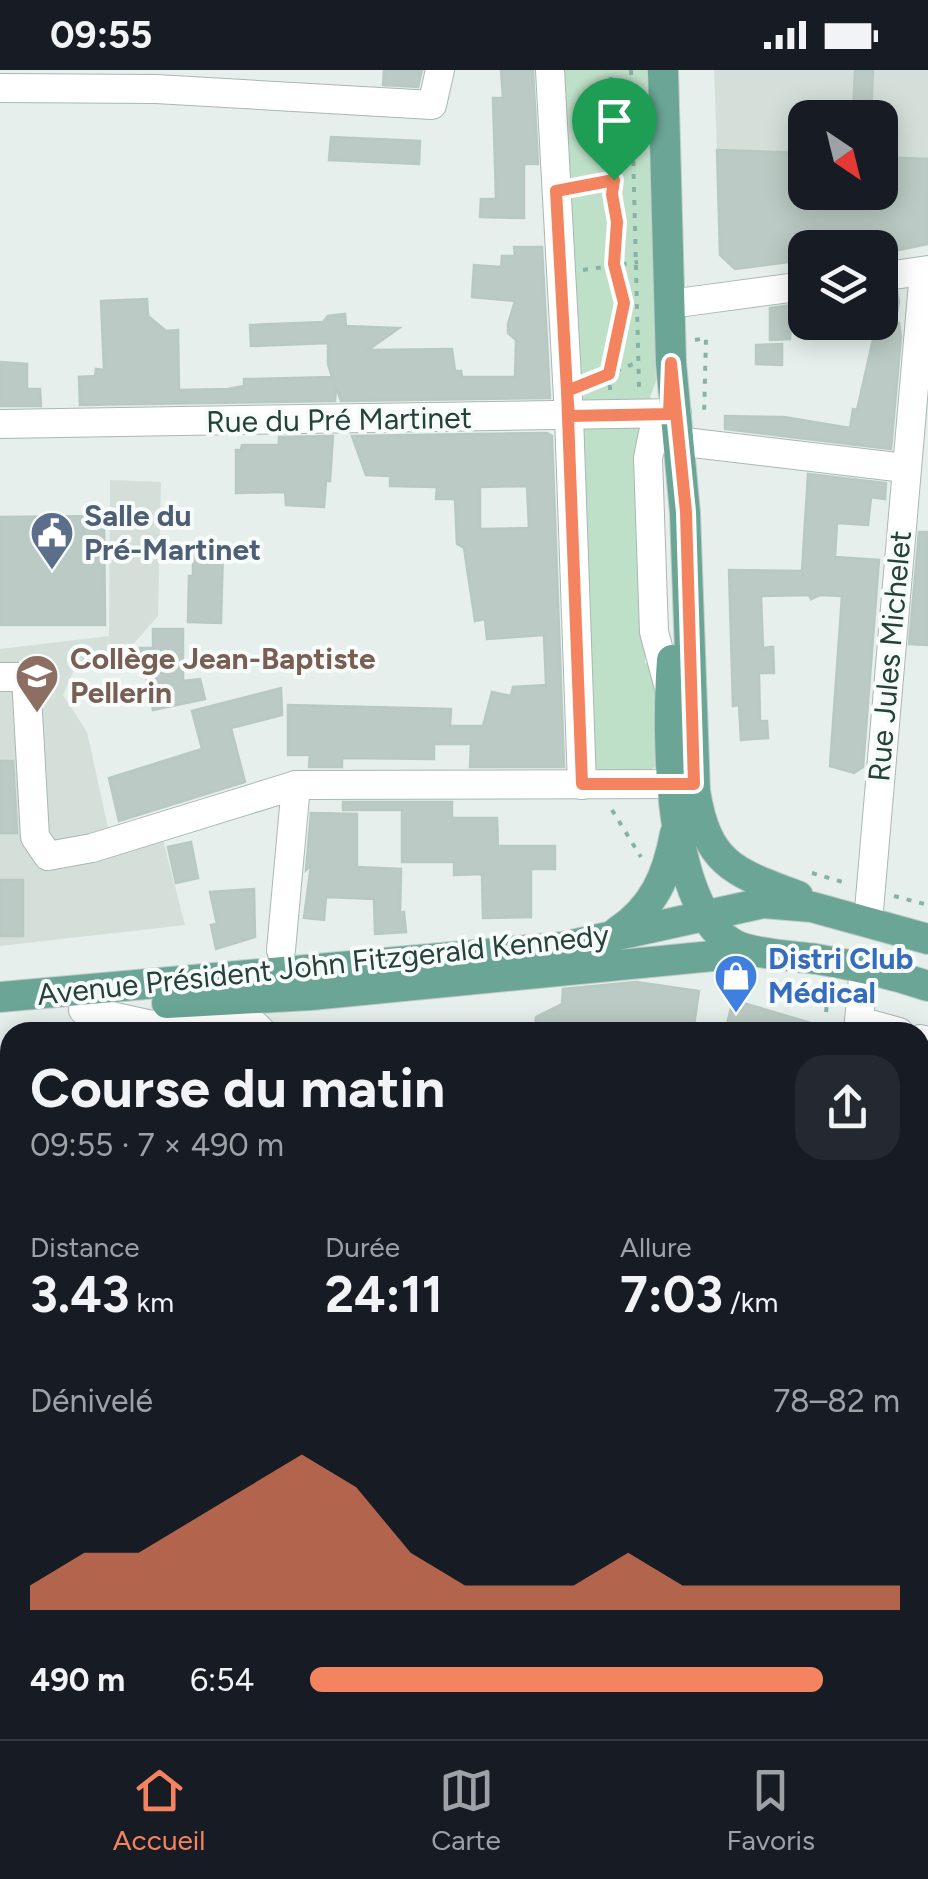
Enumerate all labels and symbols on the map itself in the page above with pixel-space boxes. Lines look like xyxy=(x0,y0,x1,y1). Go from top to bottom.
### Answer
pin xyxy=(572,78,657,181)
north arrow xyxy=(788,100,898,210)
street label: Rue du Pré Martinet xyxy=(206,399,472,440)
place label: Salle du Pré-Martinet xyxy=(84,497,261,568)
public building icon: Salle du Pré-Martinet xyxy=(29,510,75,571)
street label: Rue Jules Michelet xyxy=(860,529,919,783)
place label: Collège Jean-Baptiste Pellerin xyxy=(70,640,376,711)
school or university icon: Collège Jean-Baptiste Pellerin xyxy=(14,653,60,714)
street label: Avenue Président John Fitzgerald Kennedy xyxy=(35,916,611,1013)
place label: Distri Club Médical xyxy=(768,940,913,1011)
shop icon: Distri Club Médical xyxy=(713,953,759,1014)

